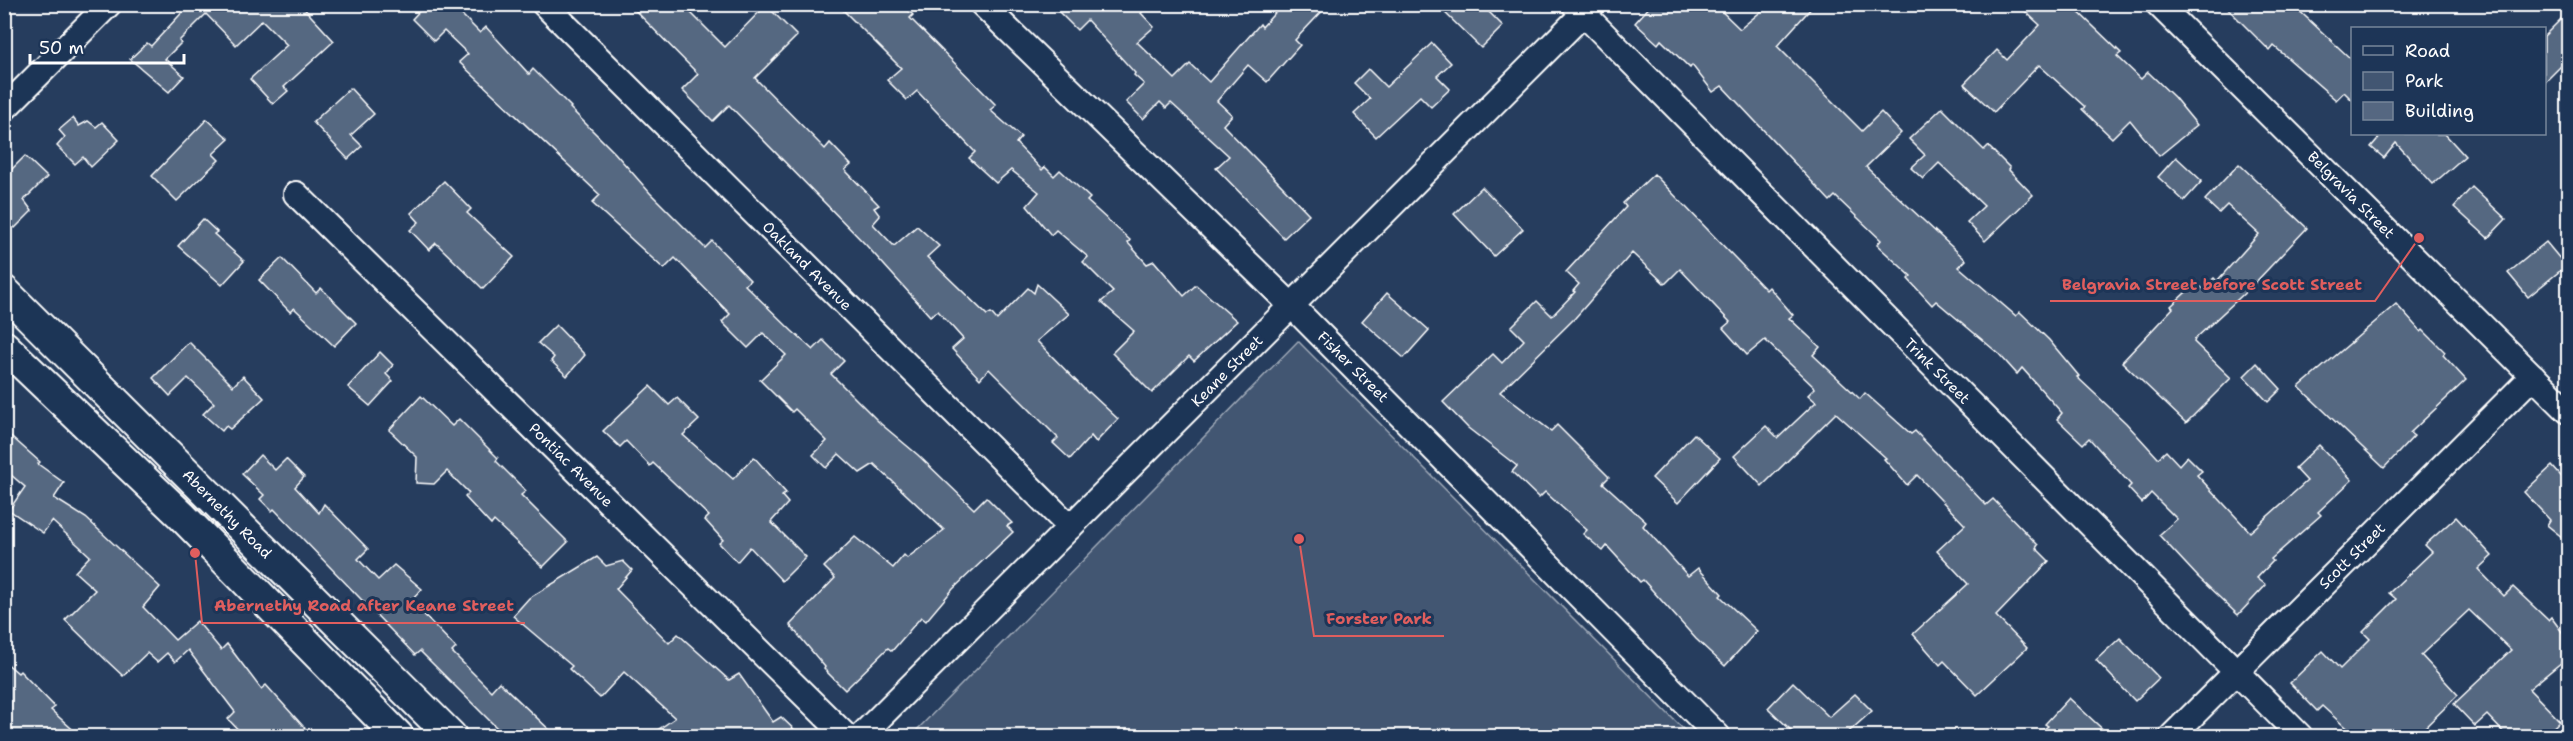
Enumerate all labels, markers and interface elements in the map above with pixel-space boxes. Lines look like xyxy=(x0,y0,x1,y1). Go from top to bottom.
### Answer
scale bar xyxy=(30,27,184,65)
legend xyxy=(2351,27,2546,135)
text: 50 m xyxy=(39,36,84,60)
text: Road xyxy=(2405,39,2450,63)
text: Park xyxy=(2405,69,2444,93)
text: Building xyxy=(2405,99,2474,123)
street label: Belgravia Street xyxy=(2303,147,2399,243)
street label: Oakland Avenue xyxy=(758,217,856,315)
callout: Belgravia Street before Scott Street xyxy=(2050,267,2375,301)
text: Belgravia Street before Scott Street xyxy=(2062,274,2362,295)
street label: Fisher Street xyxy=(1313,327,1393,407)
street label: Keane Street xyxy=(1187,331,1267,411)
street label: Trink Street xyxy=(1900,334,1974,408)
street label: Pontiac Avenue xyxy=(525,419,617,511)
street label: Abernethy Road xyxy=(178,465,276,563)
street label: Scott Street xyxy=(2314,518,2390,594)
callout: Abernethy Road after Keane Street xyxy=(202,589,525,623)
text: Abernethy Road after Keane Street xyxy=(214,595,514,616)
callout: Forster Park xyxy=(1314,602,1444,636)
text: Forster Park xyxy=(1326,608,1432,629)

